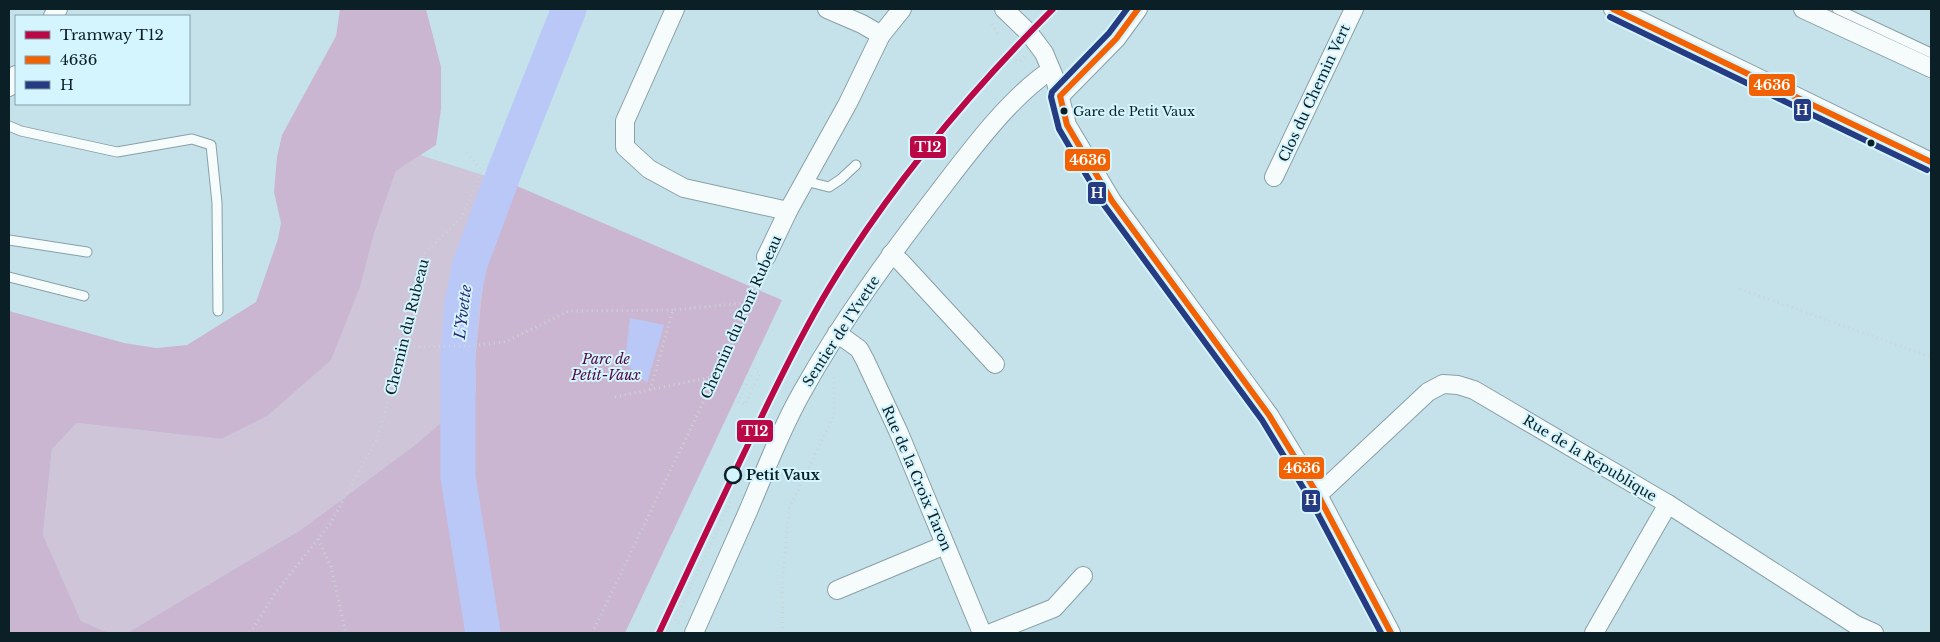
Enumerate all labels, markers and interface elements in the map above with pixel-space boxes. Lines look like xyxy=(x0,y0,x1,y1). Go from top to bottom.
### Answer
legend xyxy=(15,15,190,105)
street label: Clos du Chemin Vert xyxy=(1274,21,1354,165)
text: Tramway T12 xyxy=(60,25,164,44)
text: 4636 xyxy=(60,50,97,69)
line badge: 4636 xyxy=(1748,73,1796,97)
text: H xyxy=(60,75,74,94)
text: 4636 xyxy=(1753,76,1791,94)
line badge: H xyxy=(1793,98,1812,122)
text: H xyxy=(1795,101,1809,119)
place label: Gare de Petit Vaux xyxy=(1073,103,1195,120)
marker: Gare de Petit Vaux xyxy=(1059,106,1069,116)
line badge: T12 xyxy=(909,135,947,159)
text: T12 xyxy=(915,138,941,156)
unlabelled marker xyxy=(1866,138,1876,148)
line badge: 4636 xyxy=(1064,148,1111,172)
text: 4636 xyxy=(1069,151,1107,169)
line badge: H xyxy=(1087,181,1107,205)
text: H xyxy=(1090,184,1104,202)
street label: Chemin du Pont Rubeau xyxy=(697,232,786,402)
street label: Chemin du Rubeau xyxy=(381,256,433,397)
street label: Sentier de l'Yvette xyxy=(798,272,884,390)
water label: L'Yvette xyxy=(450,284,475,341)
park label: Parc de Petit-Vaux xyxy=(570,350,641,384)
street label: Rue de la Croix Taron xyxy=(878,402,956,554)
street label: Rue de la République xyxy=(1520,411,1660,505)
line badge: T12 xyxy=(736,419,774,443)
text: T12 xyxy=(742,422,768,440)
line badge: 4636 xyxy=(1278,456,1325,480)
text: 4636 xyxy=(1283,459,1321,477)
marker: Petit Vaux xyxy=(724,466,742,484)
place label: Petit Vaux xyxy=(746,466,821,484)
line badge: H xyxy=(1301,489,1321,513)
text: H xyxy=(1304,491,1318,509)

